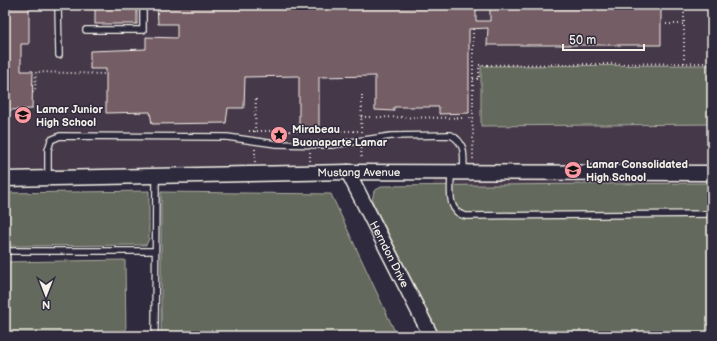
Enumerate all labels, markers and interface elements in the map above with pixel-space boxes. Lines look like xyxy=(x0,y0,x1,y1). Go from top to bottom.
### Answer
scale bar xyxy=(563,26,644,52)
text: 50 m xyxy=(569,33,596,48)
place label: Lamar Junior High School xyxy=(36,103,103,129)
school or university icon: Lamar Junior High School xyxy=(13,105,33,125)
place label: Mirabeau Buonaparte Lamar xyxy=(292,123,388,149)
place icon: Mirabeau Buonaparte Lamar xyxy=(269,125,289,145)
place label: Lamar Consolidated High School xyxy=(586,158,688,184)
school or university icon: Lamar Consolidated High School xyxy=(563,160,583,180)
street label: Mustang Avenue xyxy=(317,166,401,180)
street label: Herndon Drive xyxy=(367,219,411,290)
north arrow xyxy=(26,275,66,315)
text: N xyxy=(42,298,50,311)

